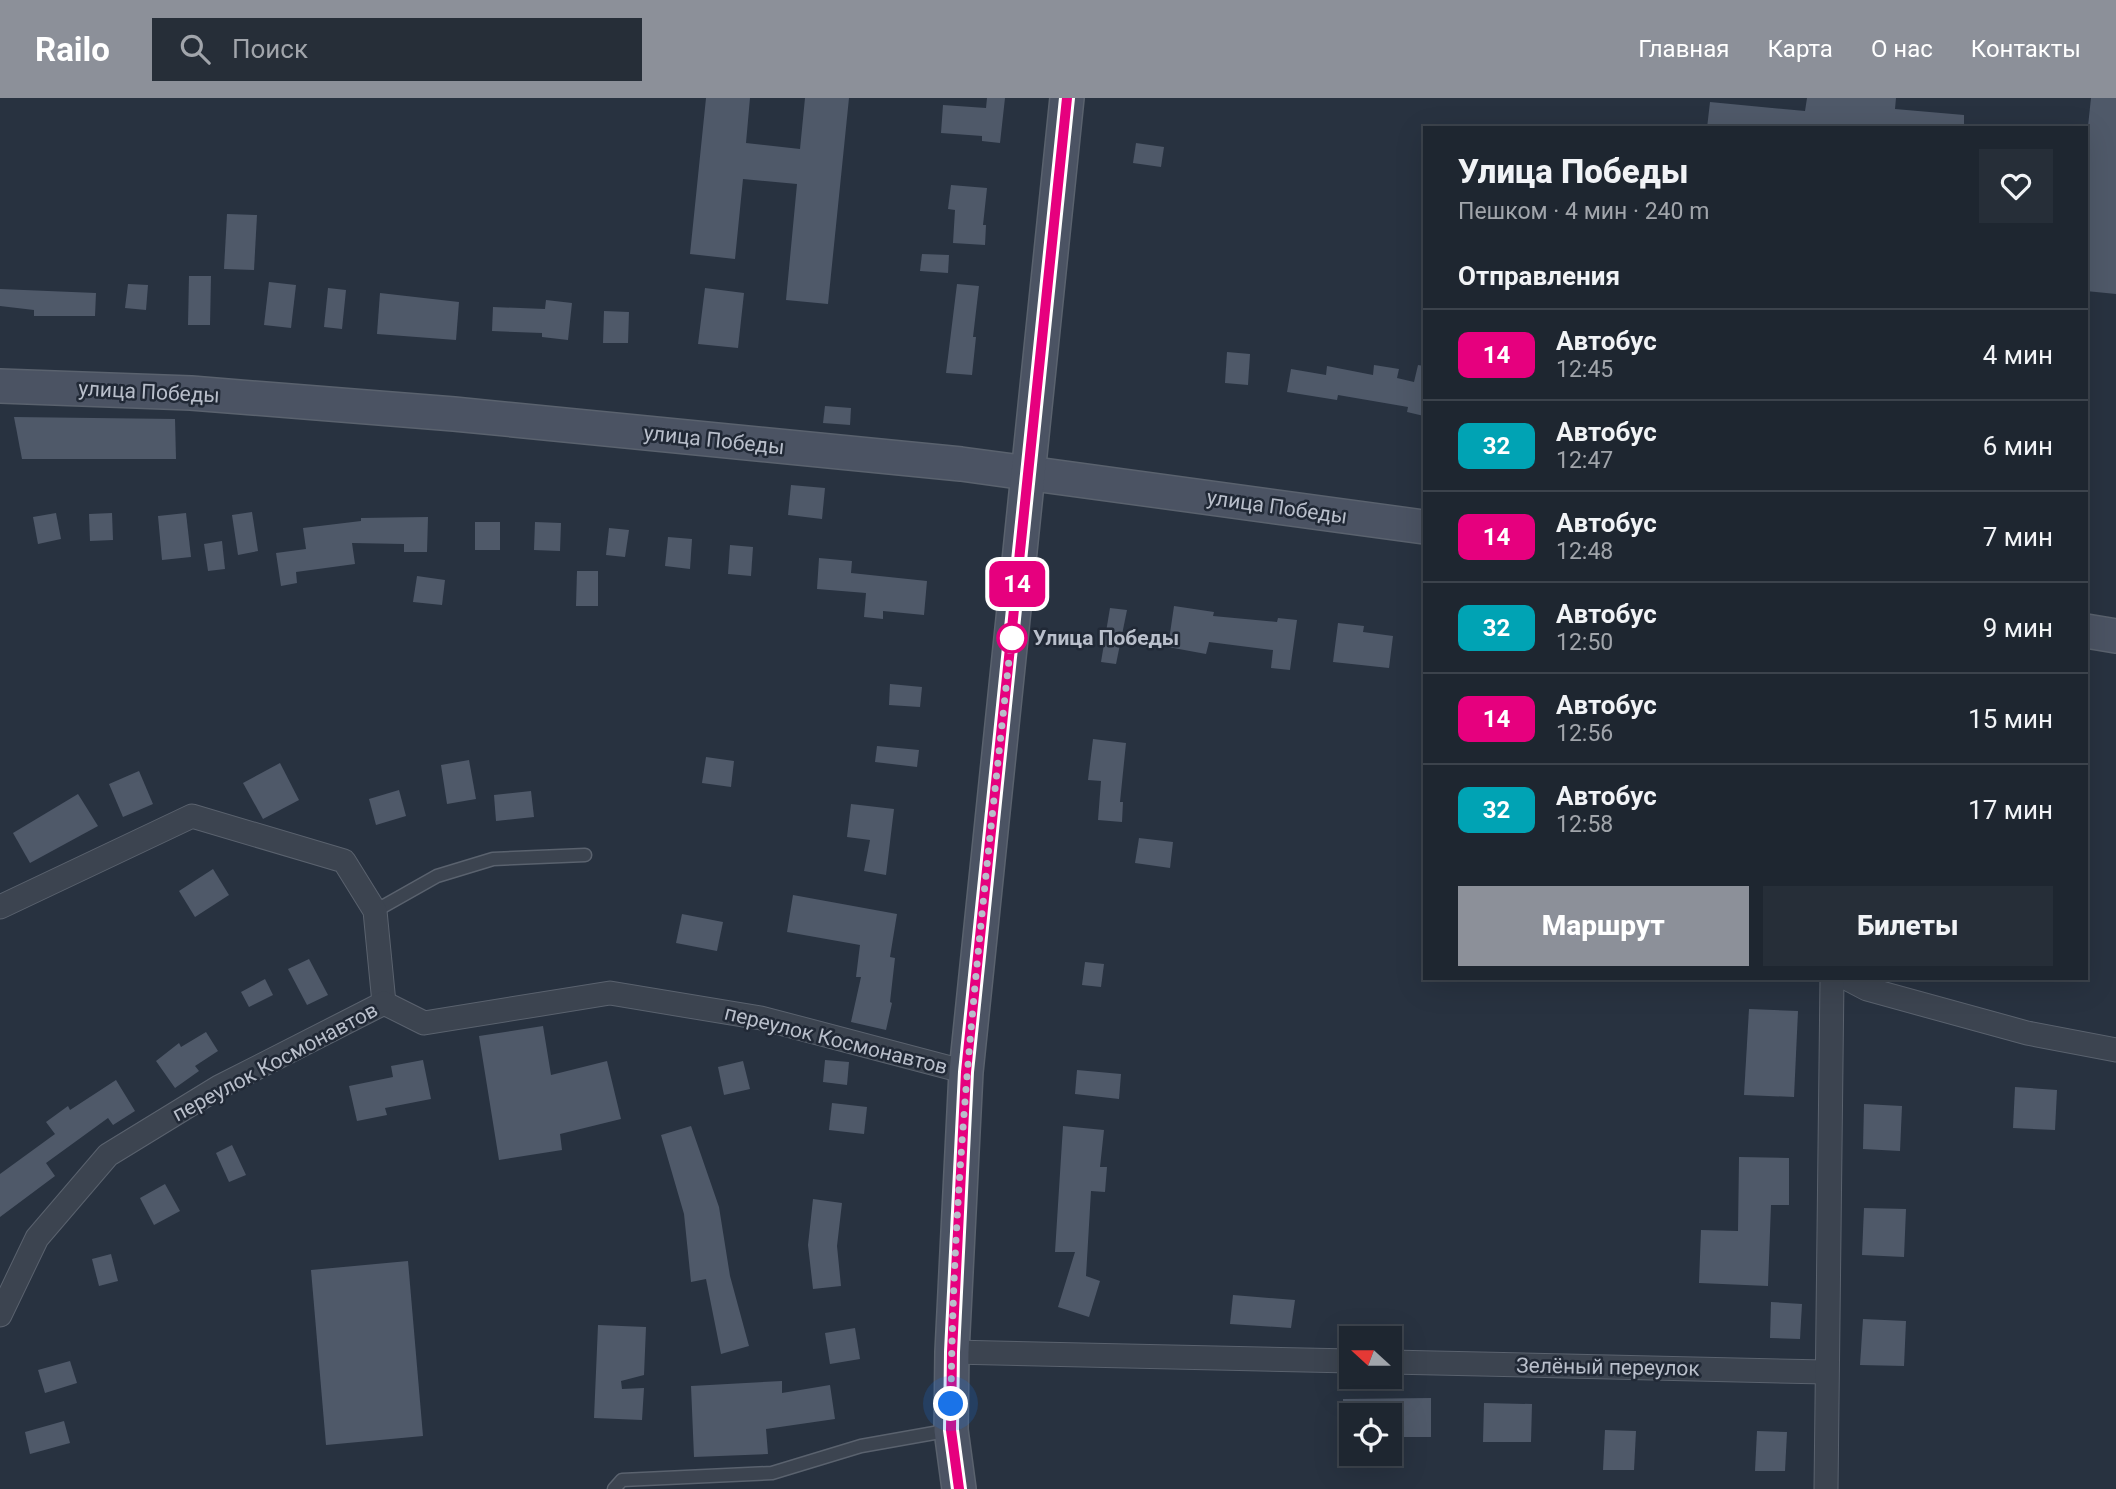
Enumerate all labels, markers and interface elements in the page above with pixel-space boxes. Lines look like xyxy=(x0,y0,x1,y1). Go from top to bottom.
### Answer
search box xyxy=(152,18,642,81)
text: Railo xyxy=(35,30,110,69)
icon: search xyxy=(176,30,214,68)
text: Поиск xyxy=(232,34,308,64)
text: Главная xyxy=(1638,35,1729,63)
text: Карта xyxy=(1767,35,1833,63)
text: О нас xyxy=(1871,35,1933,63)
text: Контакты xyxy=(1971,35,2081,63)
button: heart xyxy=(1979,149,2053,223)
text: Улица Победы xyxy=(1458,152,1688,191)
text: Пешком · 4 мин · 240 m xyxy=(1458,198,1709,225)
text: Отправления xyxy=(1458,261,1620,291)
text: Автобус xyxy=(1556,326,1657,356)
text: 4 мин xyxy=(1983,340,2053,370)
text: 14 xyxy=(1483,341,1510,369)
text: 12:45 xyxy=(1556,356,1613,383)
street label: улица Победы xyxy=(78,376,220,408)
text: Автобус xyxy=(1556,417,1657,447)
street label: улица Победы xyxy=(642,421,786,459)
text: 6 мин xyxy=(1983,431,2053,461)
text: 32 xyxy=(1483,432,1510,460)
text: 12:47 xyxy=(1556,447,1613,474)
street label: улица Победы xyxy=(1205,485,1349,529)
text: Автобус xyxy=(1556,508,1657,538)
text: 7 мин xyxy=(1983,522,2053,552)
text: 14 xyxy=(1483,523,1510,551)
text: 12:48 xyxy=(1556,538,1613,565)
line badge: 14 xyxy=(986,561,1048,607)
text: 14 xyxy=(1003,570,1031,598)
text: Автобус xyxy=(1556,599,1657,629)
text: 9 мин xyxy=(1983,613,2053,643)
text: 32 xyxy=(1483,614,1510,642)
marker: Улица Победы xyxy=(997,623,1027,653)
place label: Улица Победы xyxy=(1033,626,1179,650)
text: 12:50 xyxy=(1556,629,1613,656)
text: Автобус xyxy=(1556,690,1657,720)
text: 15 мин xyxy=(1968,704,2053,734)
text: 14 xyxy=(1483,705,1510,733)
text: 12:56 xyxy=(1556,720,1613,747)
text: Автобус xyxy=(1556,781,1657,811)
text: 17 мин xyxy=(1968,795,2053,825)
text: 32 xyxy=(1483,796,1510,824)
text: 12:58 xyxy=(1556,811,1613,838)
button: Маршрут xyxy=(1458,886,1749,966)
button: Билеты xyxy=(1763,886,2053,966)
street label: переулок Космонавтов xyxy=(168,998,382,1126)
street label: переулок Космонавтов xyxy=(722,1001,950,1079)
north arrow xyxy=(1339,1326,1402,1390)
map controls xyxy=(1339,1326,1402,1466)
street label: Зелёный переулок xyxy=(1516,1353,1701,1381)
your location xyxy=(933,1386,968,1421)
button: locate xyxy=(1339,1403,1402,1466)

